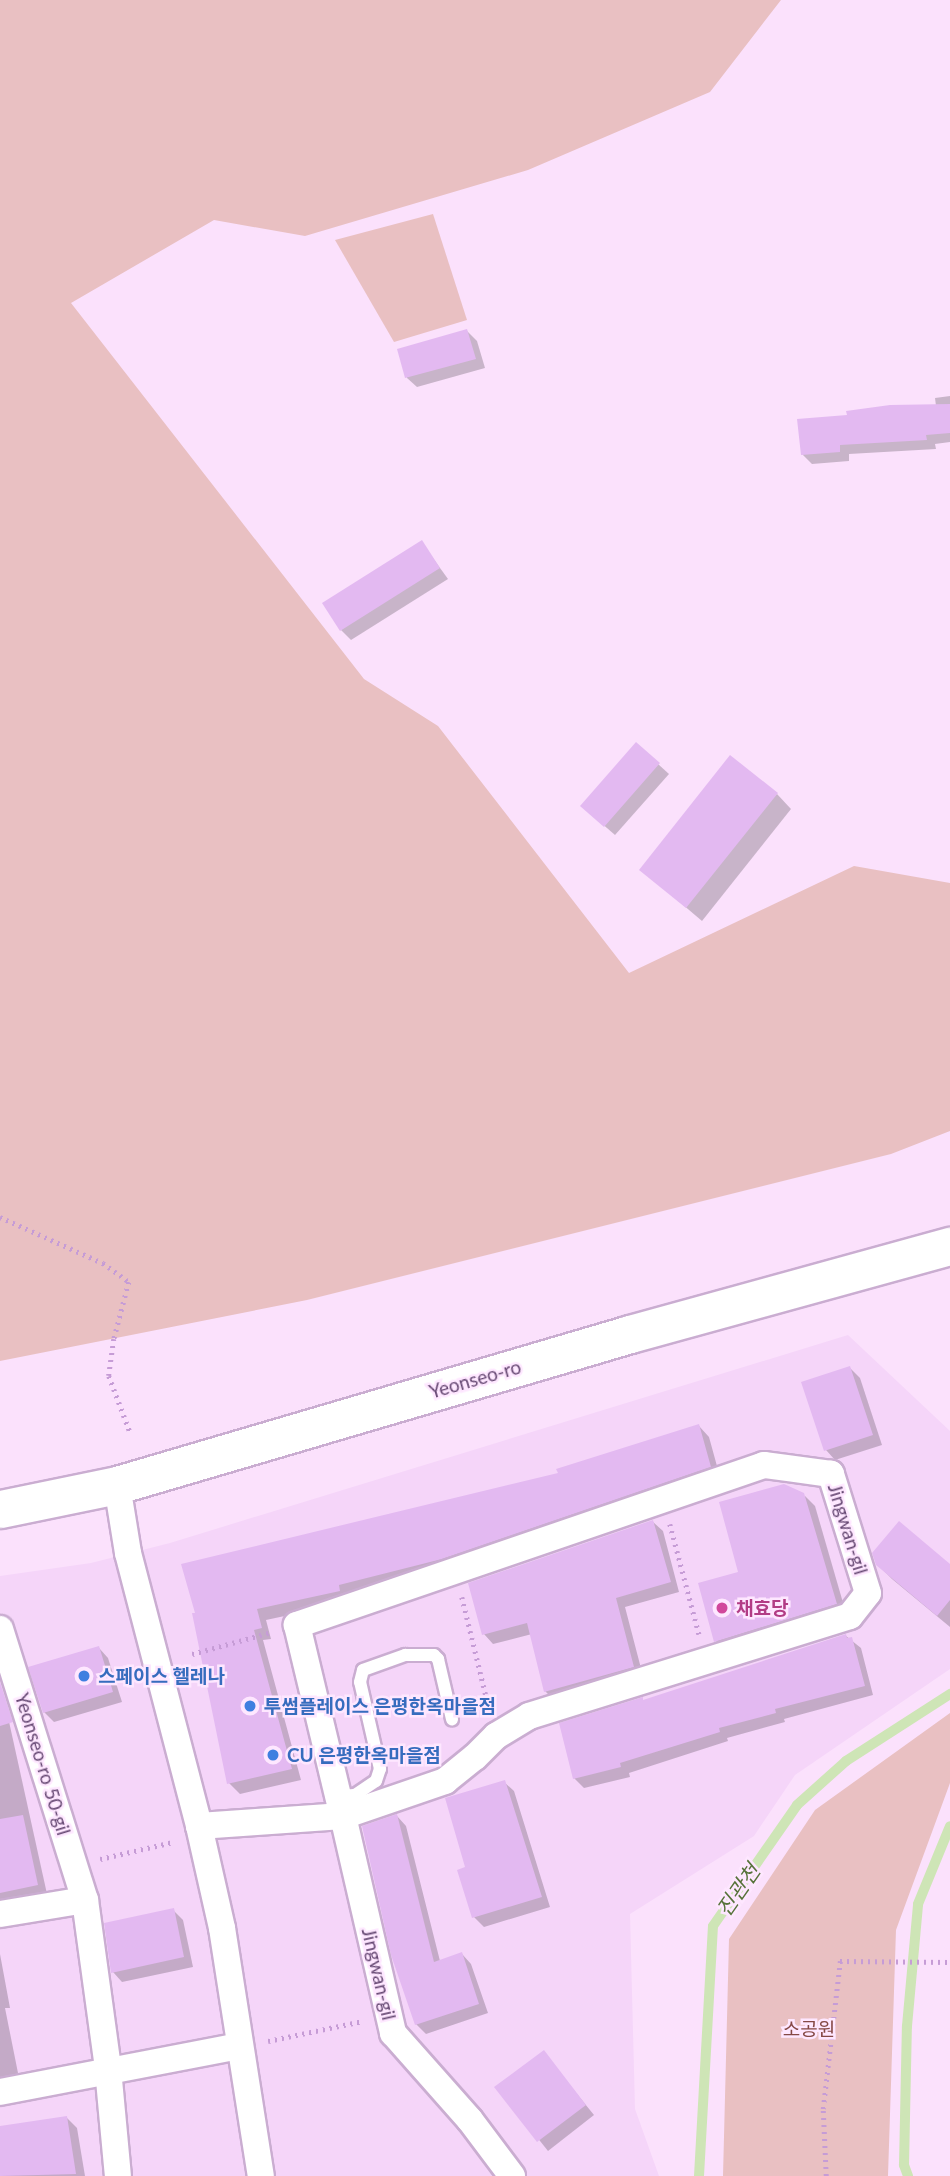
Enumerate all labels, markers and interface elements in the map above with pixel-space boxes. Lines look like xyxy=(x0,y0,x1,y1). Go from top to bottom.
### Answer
street label: Yeonseo-ro xyxy=(426,1355,524,1403)
street label: Jingwan-gil xyxy=(823,1481,873,1577)
place label: 채효당 xyxy=(736,1597,788,1619)
marker: 채효당 xyxy=(714,1600,730,1616)
place label: 스페이스 헬레나 xyxy=(98,1665,225,1687)
marker: 스페이스 헬레나 xyxy=(76,1668,92,1684)
street label: Yeonseo-ro 50-gil xyxy=(11,1690,75,1838)
place label: 투썸플레이스 은평한옥마을점 xyxy=(264,1695,496,1717)
marker: 투썸플레이스 은평한옥마을점 xyxy=(242,1698,258,1714)
place label: CU 은평한옥마을점 xyxy=(287,1744,441,1766)
marker: CU 은평한옥마을점 xyxy=(265,1747,281,1763)
water label: 진관천 xyxy=(711,1859,765,1921)
street label: Jingwan-gil xyxy=(357,1926,401,2022)
park label: 소공원 xyxy=(783,2018,835,2040)

